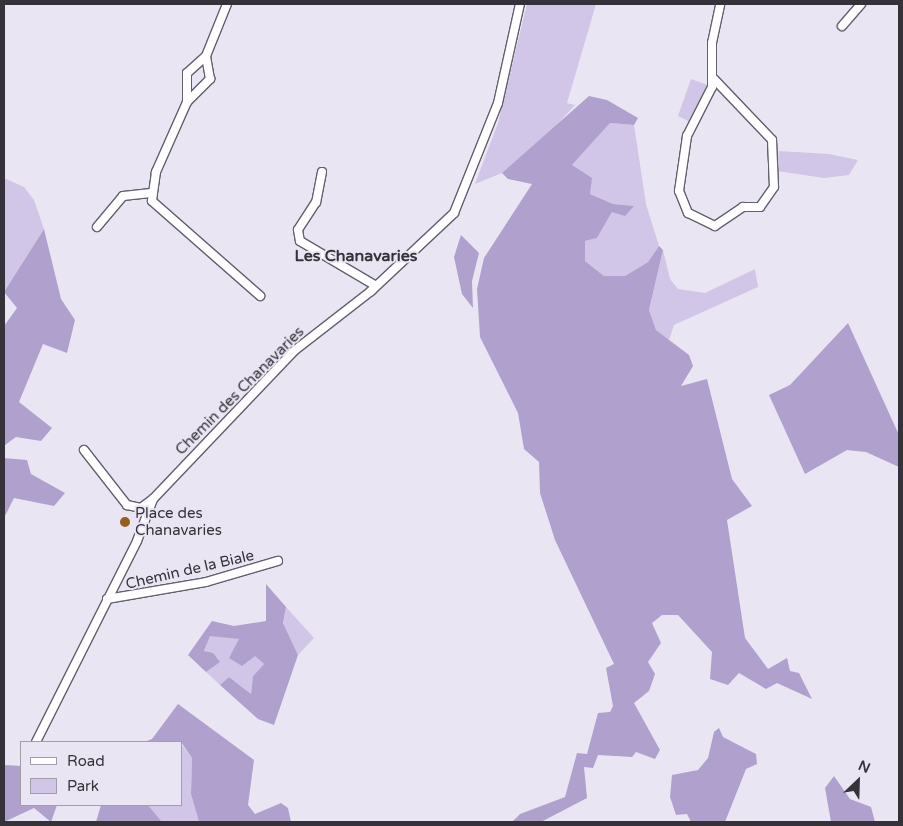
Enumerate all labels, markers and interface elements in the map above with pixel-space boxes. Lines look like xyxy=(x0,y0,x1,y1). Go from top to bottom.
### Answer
district label: Les Chanavaries xyxy=(295,246,417,266)
street label: Chemin des Chanavaries xyxy=(172,323,308,459)
place label: Place des Chanavaries xyxy=(135,504,222,539)
marker: Place des Chanavaries xyxy=(119,516,131,528)
street label: Chemin de la Biale xyxy=(124,546,256,594)
legend xyxy=(20,741,182,806)
text: Road xyxy=(67,752,105,770)
north arrow xyxy=(833,756,883,806)
text: N xyxy=(856,757,873,777)
text: Park xyxy=(67,777,99,795)

